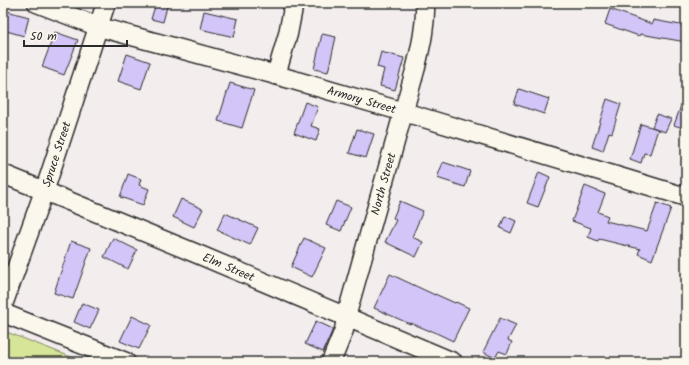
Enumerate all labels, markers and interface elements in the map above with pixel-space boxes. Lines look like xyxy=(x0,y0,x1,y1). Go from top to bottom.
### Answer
scale bar xyxy=(24,22,127,48)
text: 50 m xyxy=(30,27,57,46)
street label: Armory Street xyxy=(325,81,399,119)
street label: Spruce Street xyxy=(37,119,77,190)
street label: North Street xyxy=(366,150,402,217)
street label: Elm Street xyxy=(199,248,258,287)

